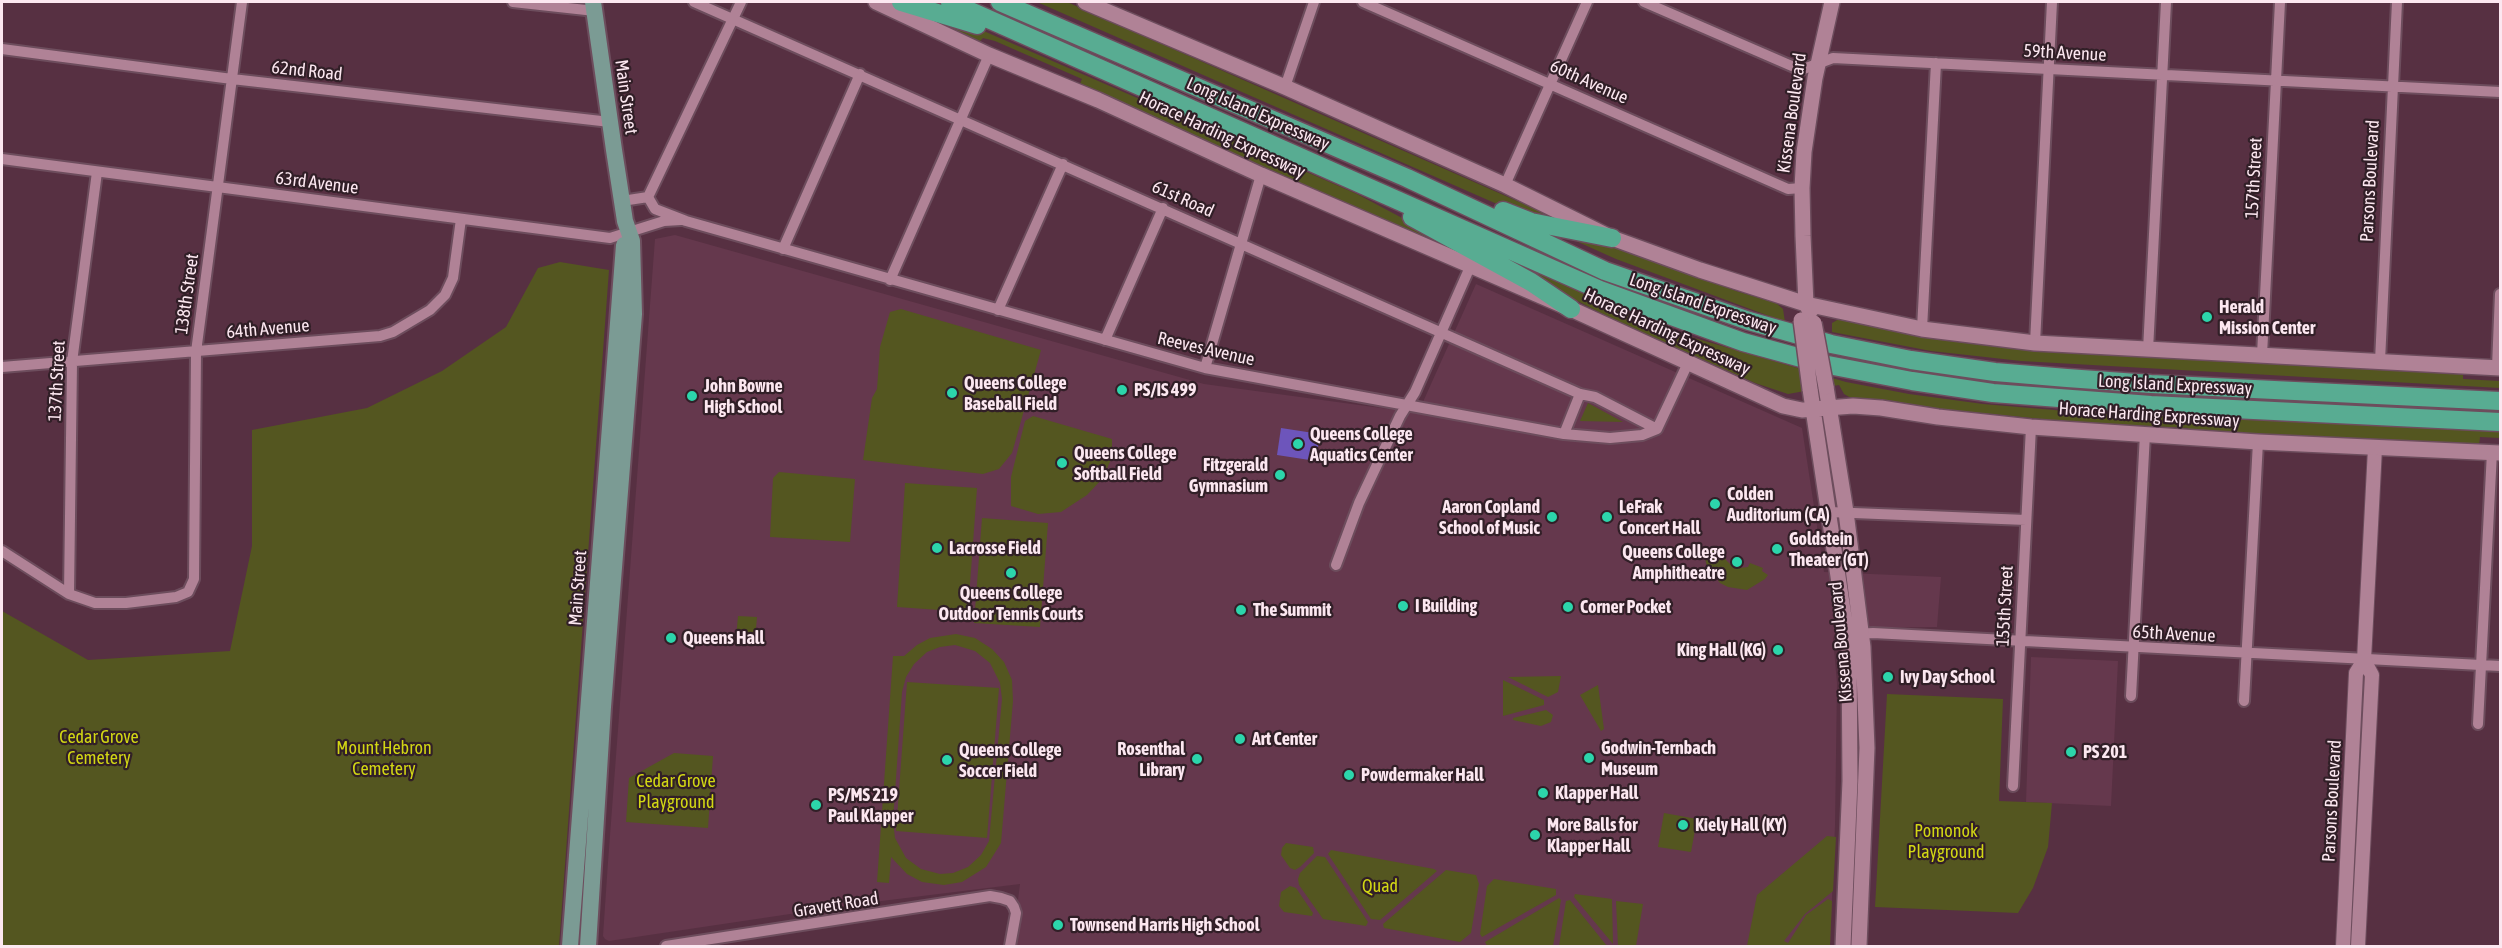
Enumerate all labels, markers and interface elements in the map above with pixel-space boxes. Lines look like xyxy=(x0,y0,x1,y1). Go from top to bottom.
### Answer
street label: 59th Avenue xyxy=(2023,40,2107,66)
street label: Kissena Boulevard xyxy=(1773,52,1811,174)
street label: 60th Avenue xyxy=(1547,55,1631,109)
street label: 62nd Road xyxy=(271,57,343,85)
street label: Main Street xyxy=(610,58,642,136)
street label: Long Island Expressway xyxy=(1183,73,1333,155)
street label: Horace Harding Expressway xyxy=(1135,87,1309,183)
street label: Parsons Boulevard xyxy=(2356,119,2384,243)
street label: 157th Street xyxy=(2241,137,2267,219)
street label: 63rd Avenue xyxy=(274,167,360,199)
street label: 61st Road xyxy=(1149,176,1217,222)
street label: 138th Street xyxy=(171,252,203,336)
street label: Long Island Expressway xyxy=(1627,269,1779,339)
street label: Horace Harding Expressway xyxy=(1580,284,1754,380)
place label: Herald Mission Center xyxy=(2219,296,2315,338)
marker: Herald Mission Center xyxy=(2200,310,2214,324)
street label: 64th Avenue xyxy=(226,315,310,343)
street label: Reeves Avenue xyxy=(1155,327,1257,371)
street label: 137th Street xyxy=(44,340,70,422)
street label: Long Island Expressway xyxy=(2097,370,2253,400)
place label: Queens College Baseball Field xyxy=(964,372,1067,415)
place label: John Bowne High School xyxy=(704,375,783,418)
place label: PS/IS 499 xyxy=(1134,379,1196,401)
marker: PS/IS 499 xyxy=(1115,383,1129,397)
marker: Queens College Baseball Field xyxy=(945,386,959,400)
marker: John Bowne High School xyxy=(685,389,699,403)
street label: Horace Harding Expressway xyxy=(2058,398,2240,432)
place label: Queens College Aquatics Center xyxy=(1310,423,1413,466)
marker: Queens College Aquatics Center xyxy=(1291,437,1305,451)
place label: Queens College Softball Field xyxy=(1074,442,1177,484)
place label: Fitzgerald Gymnasium xyxy=(1189,454,1268,496)
marker: Queens College Softball Field xyxy=(1055,456,1069,470)
marker: Fitzgerald Gymnasium xyxy=(1273,468,1287,482)
place label: Colden Auditorium (CA) xyxy=(1727,483,1830,526)
place label: Aaron Copland School of Music xyxy=(1439,496,1540,538)
place label: LeFrak Concert Hall xyxy=(1619,496,1700,538)
marker: Colden Auditorium (CA) xyxy=(1708,497,1722,511)
marker: Aaron Copland School of Music xyxy=(1545,510,1559,524)
marker: LeFrak Concert Hall xyxy=(1600,510,1614,524)
place label: Goldstein Theater (GT) xyxy=(1789,528,1869,570)
place label: Lacrosse Field xyxy=(949,537,1041,559)
marker: Lacrosse Field xyxy=(930,541,944,555)
place label: Queens College Amphitheatre xyxy=(1622,541,1725,584)
marker: Goldstein Theater (GT) xyxy=(1770,542,1784,556)
street label: Main Street xyxy=(565,550,591,626)
marker: Queens College Amphitheatre xyxy=(1730,555,1744,569)
street label: 155th Street xyxy=(1992,565,2018,647)
marker: Queens College Outdoor Tennis Courts xyxy=(1004,566,1018,580)
street label: Kissena Boulevard xyxy=(1825,581,1857,703)
place label: Queens College Outdoor Tennis Courts xyxy=(939,582,1083,624)
place label: I Building xyxy=(1415,595,1477,617)
place label: Corner Pocket xyxy=(1580,596,1671,618)
place label: The Summit xyxy=(1253,599,1331,621)
marker: I Building xyxy=(1396,599,1410,613)
marker: Corner Pocket xyxy=(1561,600,1575,614)
marker: The Summit xyxy=(1234,603,1248,617)
street label: 65th Avenue xyxy=(2132,621,2216,647)
place label: Queens Hall xyxy=(683,627,764,649)
marker: Queens Hall xyxy=(664,631,678,645)
place label: King Hall (KG) xyxy=(1677,639,1766,661)
marker: King Hall (KG) xyxy=(1771,643,1785,657)
place label: Ivy Day School xyxy=(1900,666,1995,688)
marker: Ivy Day School xyxy=(1881,670,1895,684)
park label: Cedar Grove Cemetery xyxy=(59,726,139,768)
place label: Art Center xyxy=(1252,728,1317,750)
marker: Art Center xyxy=(1233,732,1247,746)
park label: Mount Hebron Cemetery xyxy=(336,737,432,780)
place label: Godwin-Ternbach Museum xyxy=(1601,737,1716,780)
place label: Rosenthal Library xyxy=(1117,738,1185,780)
place label: Queens College Soccer Field xyxy=(959,739,1062,782)
street label: Parsons Boulevard xyxy=(2318,739,2346,863)
place label: PS 201 xyxy=(2083,741,2127,763)
marker: PS 201 xyxy=(2064,745,2078,759)
marker: Godwin-Ternbach Museum xyxy=(1582,751,1596,765)
marker: Rosenthal Library xyxy=(1190,752,1204,766)
marker: Queens College Soccer Field xyxy=(940,753,954,767)
place label: Powdermaker Hall xyxy=(1361,764,1484,786)
marker: Powdermaker Hall xyxy=(1342,768,1356,782)
park label: Cedar Grove Playground xyxy=(636,770,716,812)
place label: Klapper Hall xyxy=(1555,782,1638,804)
place label: PS/MS 219 Paul Klapper xyxy=(828,784,913,826)
marker: Klapper Hall xyxy=(1536,786,1550,800)
marker: PS/MS 219 Paul Klapper xyxy=(809,798,823,812)
place label: More Balls for Klapper Hall xyxy=(1547,814,1637,856)
place label: Kiely Hall (KY) xyxy=(1695,814,1787,836)
marker: Kiely Hall (KY) xyxy=(1676,818,1690,832)
park label: Pomonok Playground xyxy=(1908,820,1984,862)
marker: More Balls for Klapper Hall xyxy=(1528,828,1542,842)
park label: Quad xyxy=(1362,875,1398,897)
street label: Gravett Road xyxy=(792,888,880,922)
place label: Townsend Harris High School xyxy=(1070,914,1259,936)
marker: Townsend Harris High School xyxy=(1051,918,1065,932)

